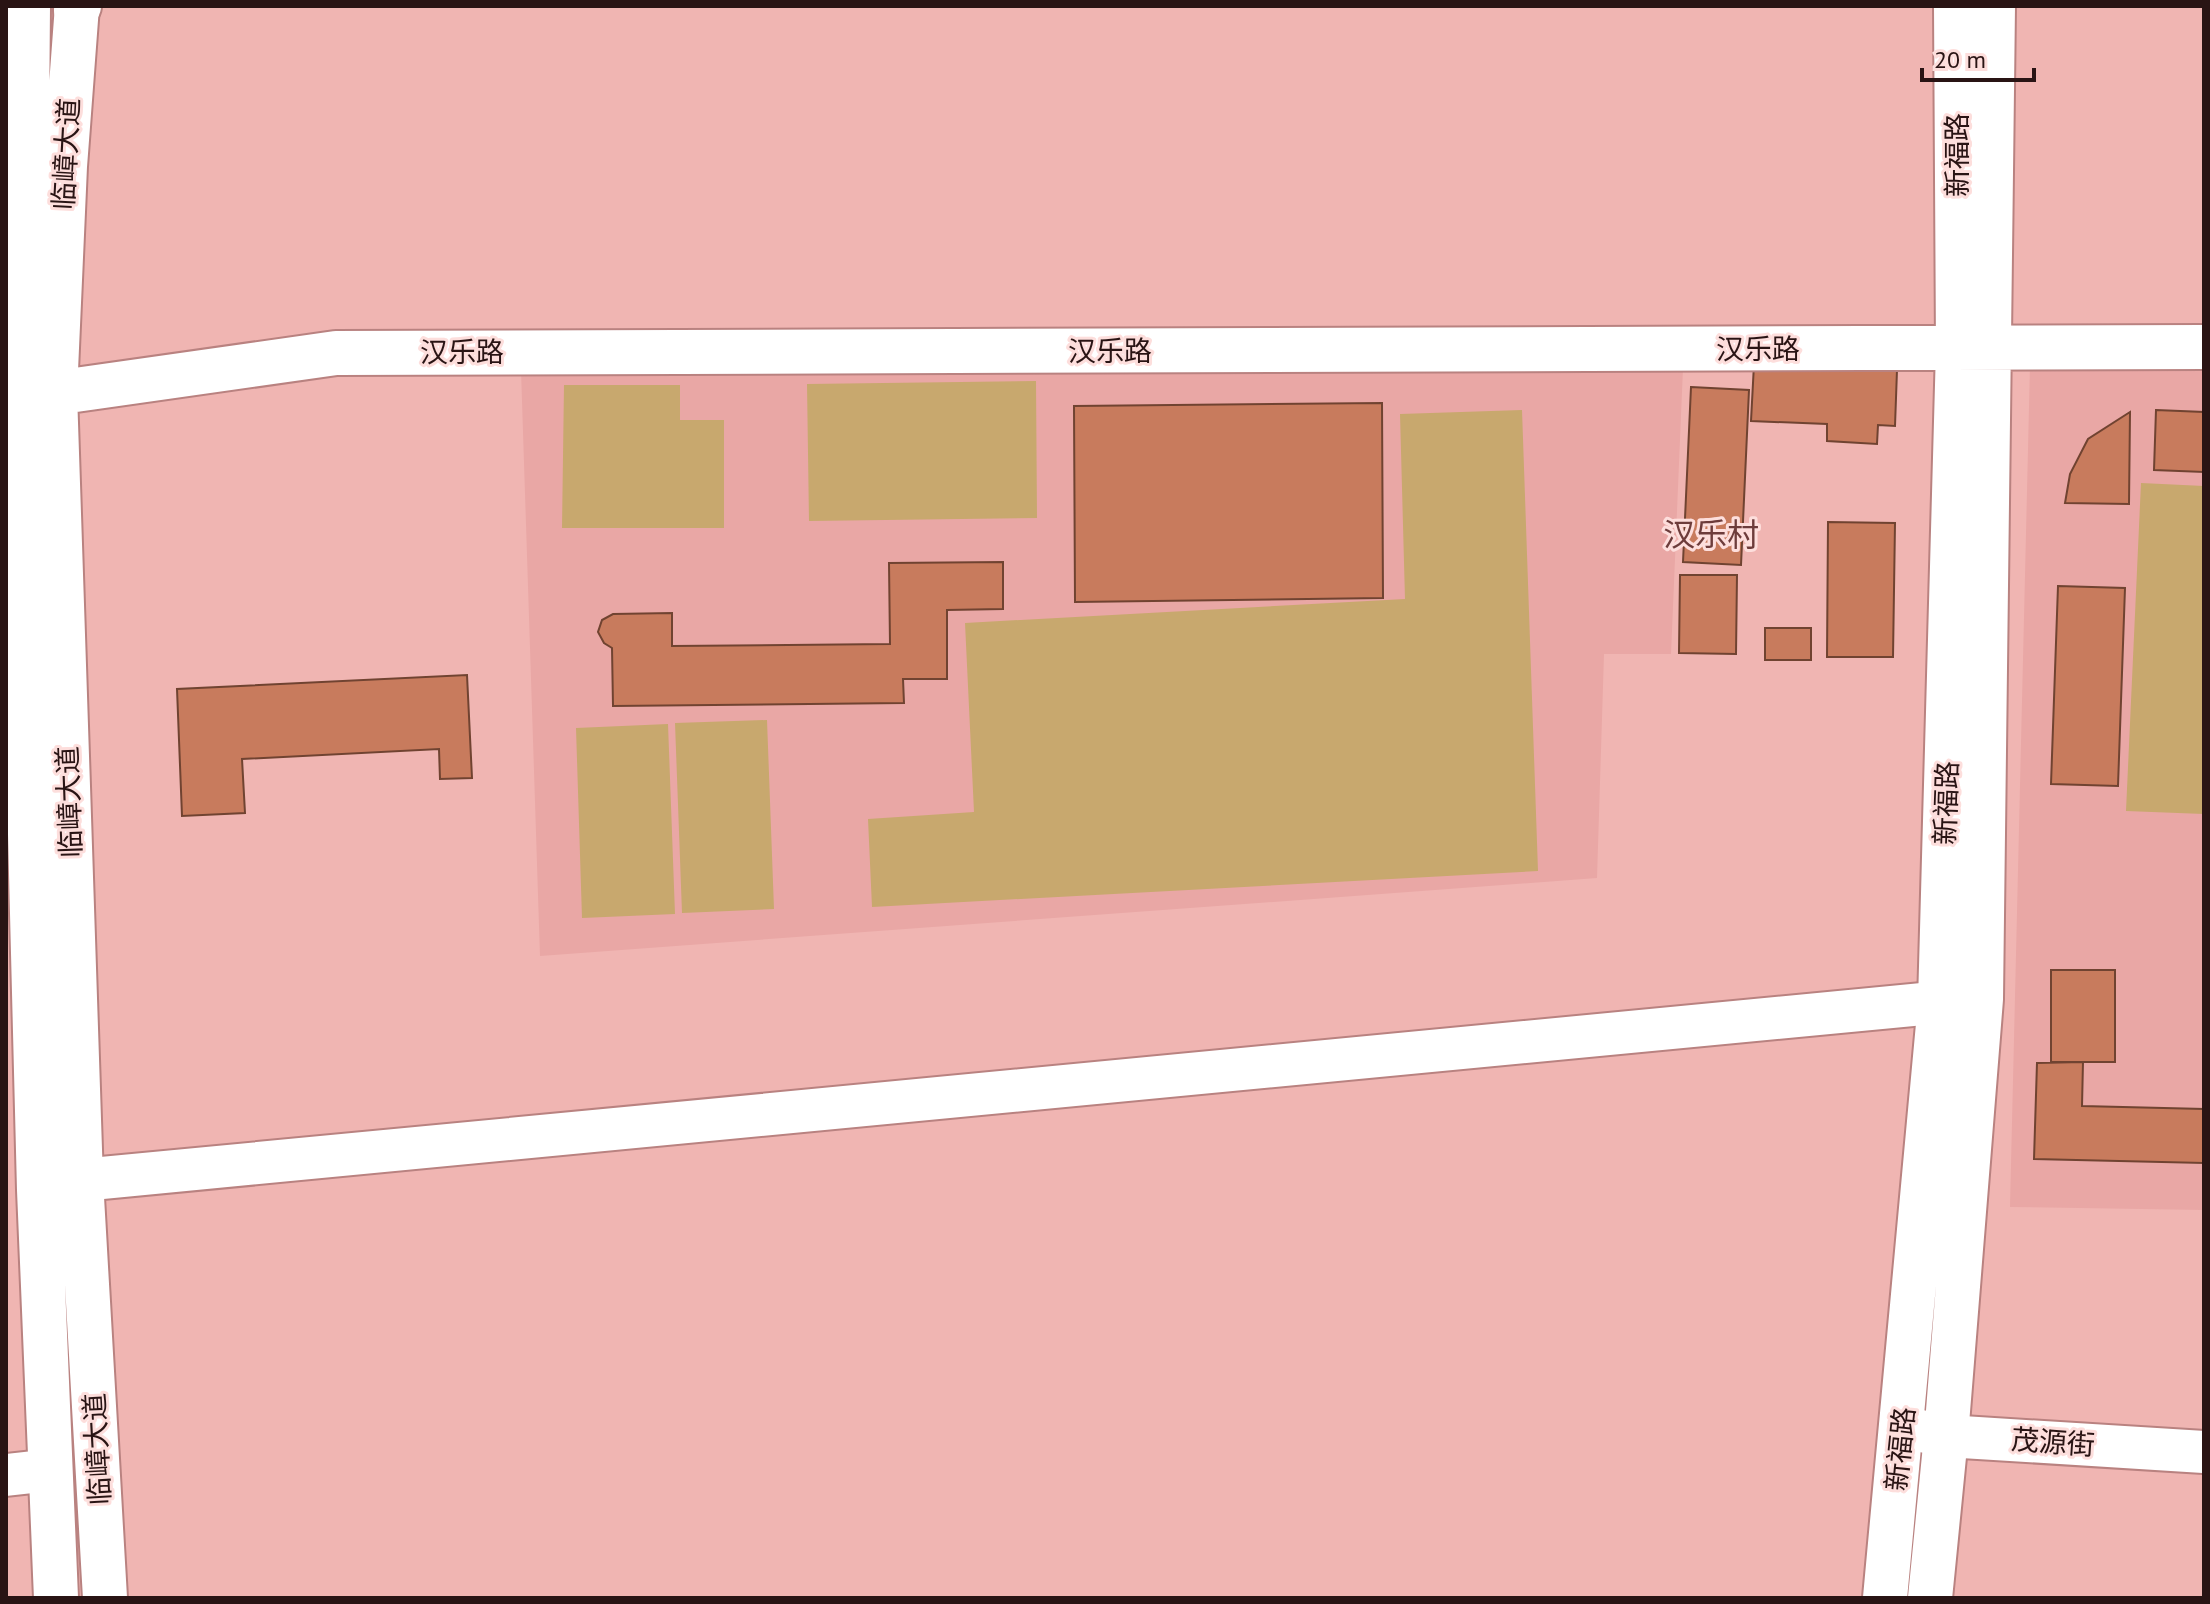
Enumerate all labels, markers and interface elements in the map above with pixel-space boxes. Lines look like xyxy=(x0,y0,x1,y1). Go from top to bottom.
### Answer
scale bar xyxy=(1922,32,2034,82)
text: 20 m xyxy=(1934,44,1986,75)
street label: 临嶂大道 xyxy=(44,97,87,211)
street label: 新福路 xyxy=(1938,113,1975,197)
street label: 汉乐路 xyxy=(1716,330,1800,367)
street label: 汉乐路 xyxy=(1068,332,1152,369)
street label: 汉乐路 xyxy=(420,333,504,370)
district label: 汉乐村 xyxy=(1663,513,1759,555)
street label: 临嶂大道 xyxy=(48,745,89,859)
street label: 新福路 xyxy=(1926,760,1965,846)
street label: 临嶂大道 xyxy=(75,1392,118,1506)
street label: 新福路 xyxy=(1877,1405,1922,1493)
street label: 茂源街 xyxy=(2010,1420,2096,1463)

